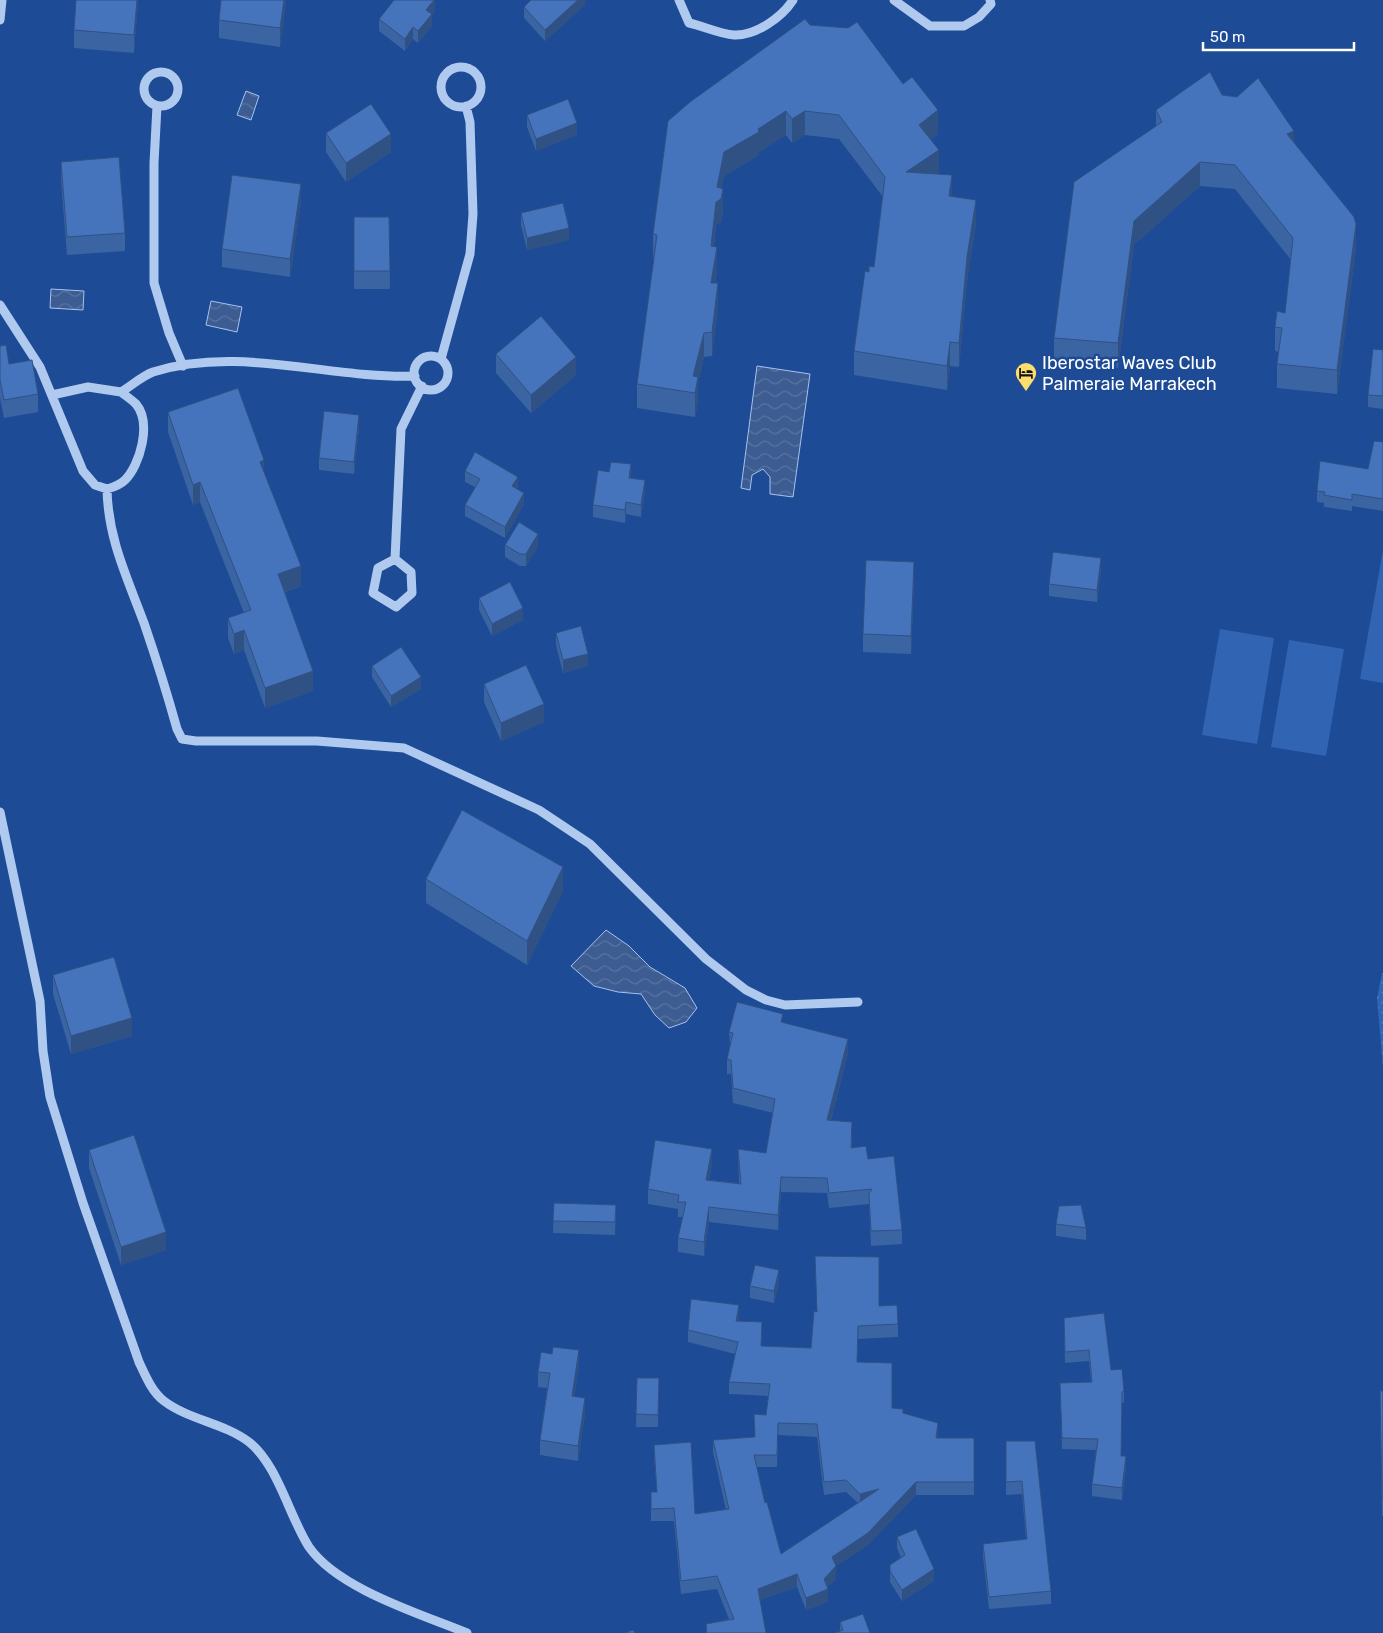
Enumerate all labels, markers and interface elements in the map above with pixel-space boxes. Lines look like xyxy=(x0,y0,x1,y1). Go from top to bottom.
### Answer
scale bar xyxy=(1203,20,1354,52)
text: 50 m xyxy=(1210,28,1245,46)
place label: Iberostar Waves Club Palmeraie Marrakech xyxy=(1042,352,1217,395)
hotel icon: Iberostar Waves Club Palmeraie Marrakech xyxy=(1014,361,1038,392)

